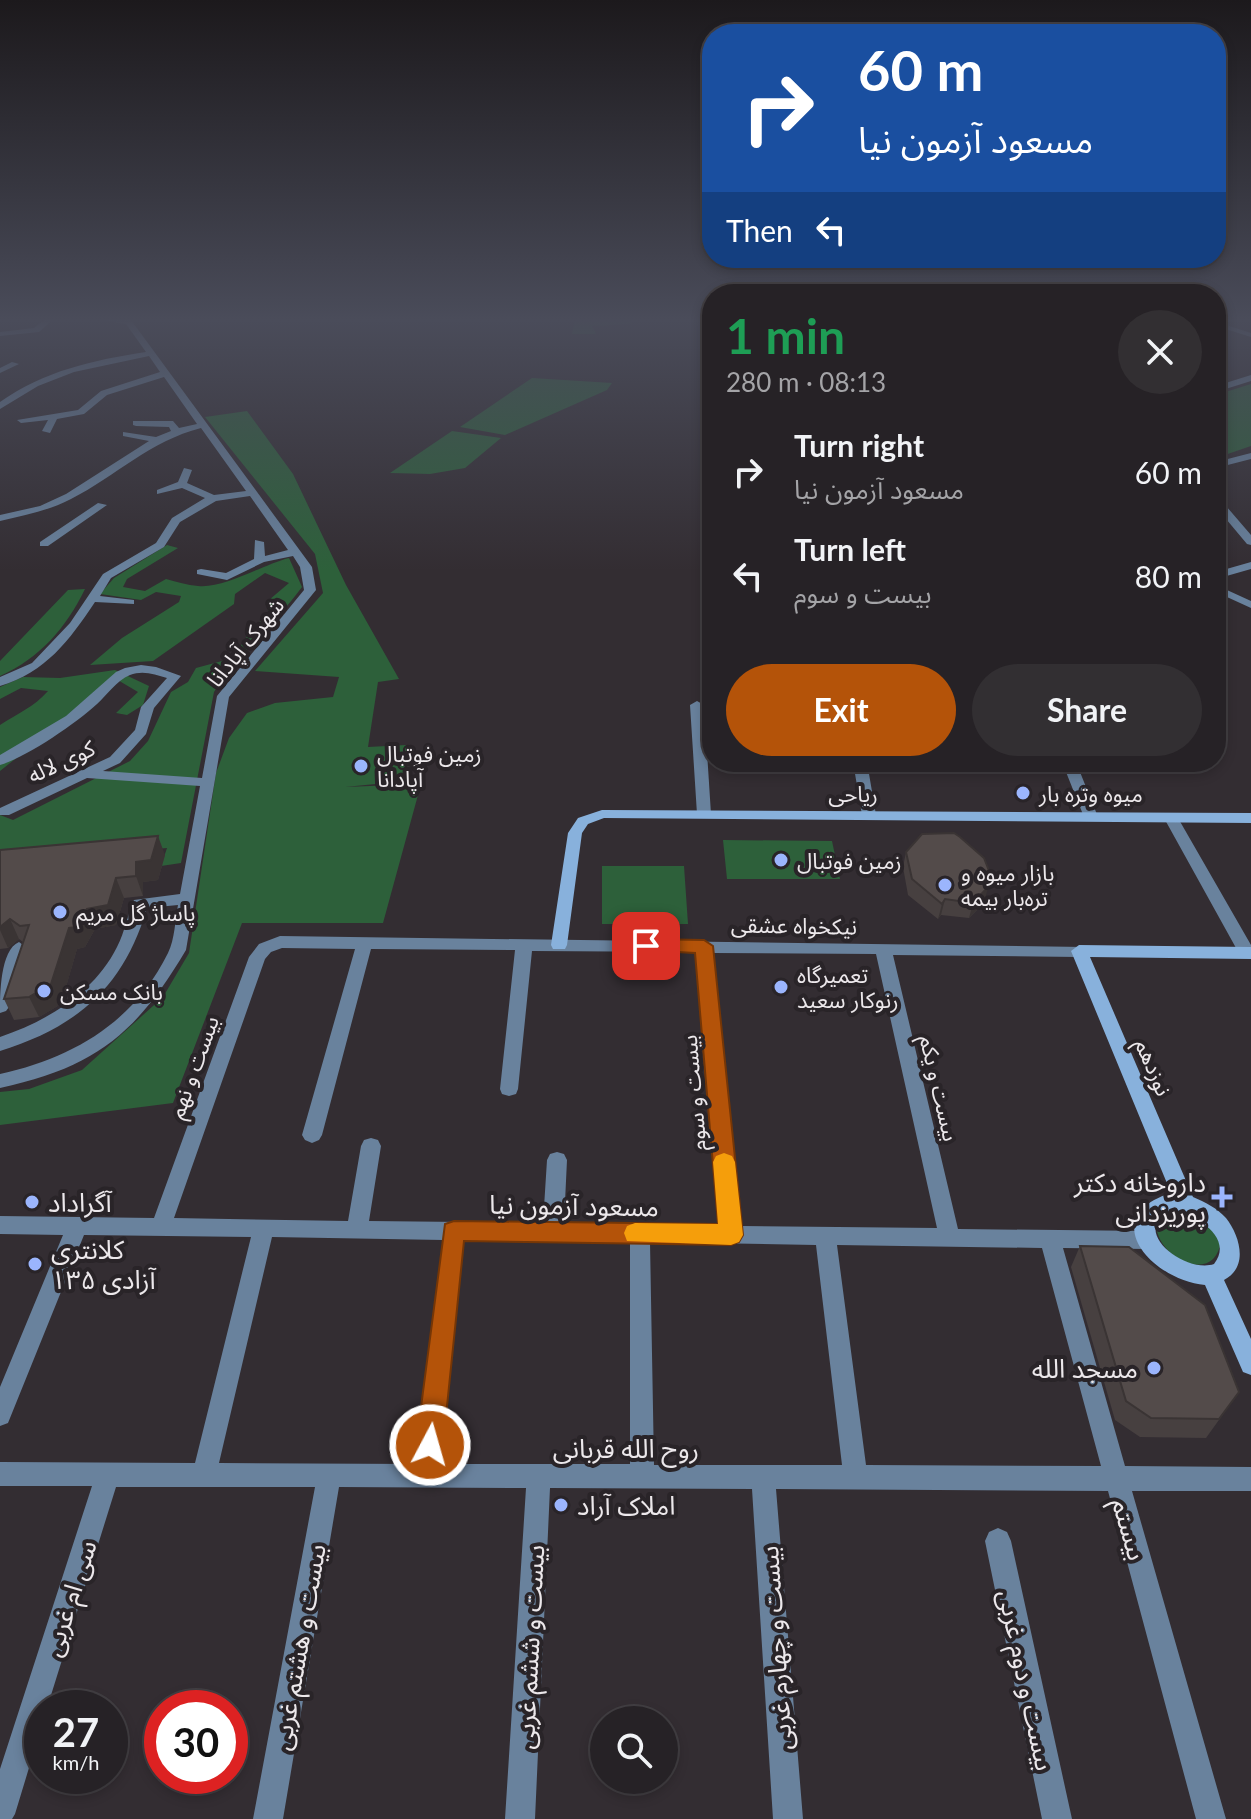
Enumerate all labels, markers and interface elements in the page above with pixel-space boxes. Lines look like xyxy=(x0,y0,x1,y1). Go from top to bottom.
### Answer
text: 60 m xyxy=(858,36,983,103)
icon: right xyxy=(726,56,830,160)
text: مسعود آزمون نیا xyxy=(858,117,1093,161)
icon: left xyxy=(809,208,853,252)
text: Then xyxy=(726,212,793,248)
text: 1 min xyxy=(726,307,845,364)
button: close xyxy=(1118,310,1202,394)
text: 280 m · 08:13 xyxy=(726,366,886,398)
text: Turn right xyxy=(794,427,924,463)
icon: right xyxy=(726,450,770,494)
text: 60 m xyxy=(1135,454,1202,490)
text: مسعود آزمون نیا xyxy=(794,473,964,505)
text: Turn left xyxy=(794,531,906,567)
icon: left xyxy=(726,554,770,598)
text: 80 m xyxy=(1135,558,1202,594)
text: بیست و سوم xyxy=(794,577,931,609)
street label: شهرک آپادانا xyxy=(201,592,291,694)
button: Exit xyxy=(726,664,956,756)
button: Share xyxy=(972,664,1202,756)
street label: کوی لاله xyxy=(23,733,100,788)
place label: زمین فوتبال آپادانا xyxy=(377,740,482,794)
marker: زمین فوتبال آپادانا xyxy=(352,757,370,775)
street label: ریاحی xyxy=(828,780,878,808)
place label: میوه وتره بار xyxy=(1038,780,1143,808)
marker: میوه وتره بار xyxy=(1014,784,1032,802)
place label: زمین فوتبال xyxy=(797,847,902,875)
marker: زمین فوتبال xyxy=(772,851,790,869)
place label: بازار میوه و تره‌بار بیمه xyxy=(961,859,1054,912)
marker: بازار میوه و تره‌بار بیمه xyxy=(936,876,954,894)
place label: پاساژ گل مریم xyxy=(76,899,196,930)
marker: پاساژ گل مریم xyxy=(51,903,69,921)
street label: نیکخواه عشقی xyxy=(731,910,857,940)
pin xyxy=(612,912,680,980)
icon: arrive xyxy=(624,924,668,968)
place label: تعمیرگاه رنوکار سعید xyxy=(797,961,899,1014)
place label: بانک مسکن xyxy=(60,978,163,1005)
marker: تعمیرگاه رنوکار سعید xyxy=(772,978,790,996)
marker: بانک مسکن xyxy=(35,982,53,1000)
street label: بیست و نهم xyxy=(162,1012,228,1123)
street label: بیست و یکم xyxy=(911,1032,965,1145)
street label: بیست و سوم xyxy=(674,1034,715,1152)
street label: نوزدهم xyxy=(1126,1034,1178,1101)
place label: داروخانه دکتر پوریزدانی xyxy=(1073,1166,1206,1230)
place label: آگراداد xyxy=(48,1186,113,1218)
street label: مسعود آزمون نیا xyxy=(489,1188,659,1222)
marker: داروخانه دکتر پوریزدانی xyxy=(1213,1188,1231,1206)
marker: آگراداد xyxy=(23,1193,41,1211)
place label: کلانتری ۱۳۵ آزادی xyxy=(51,1233,157,1295)
marker: کلانتری ۱۳۵ آزادی xyxy=(26,1255,44,1273)
place label: مسجد الله xyxy=(1032,1352,1138,1384)
marker: مسجد الله xyxy=(1145,1359,1163,1377)
position arrow xyxy=(388,1403,472,1487)
street label: روح الله قربانی xyxy=(553,1432,699,1468)
place label: املاک آراد xyxy=(577,1489,675,1521)
street label: بیستم xyxy=(1101,1494,1154,1565)
marker: املاک آراد xyxy=(552,1496,570,1514)
street label: سی ام غربی xyxy=(35,1536,108,1662)
street label: بیست و هشتم غربی xyxy=(264,1541,337,1753)
street label: بیست و ششم غربی xyxy=(508,1544,555,1750)
street label: بیست و چهارم غربی xyxy=(752,1544,803,1751)
street label: بیست و دوم غربی xyxy=(987,1587,1062,1774)
speed limit sign: 30 xyxy=(144,1690,248,1794)
map controls xyxy=(590,1706,678,1794)
button: search xyxy=(590,1706,678,1794)
text: 27 xyxy=(53,1708,99,1756)
text: km/h xyxy=(53,1750,99,1774)

